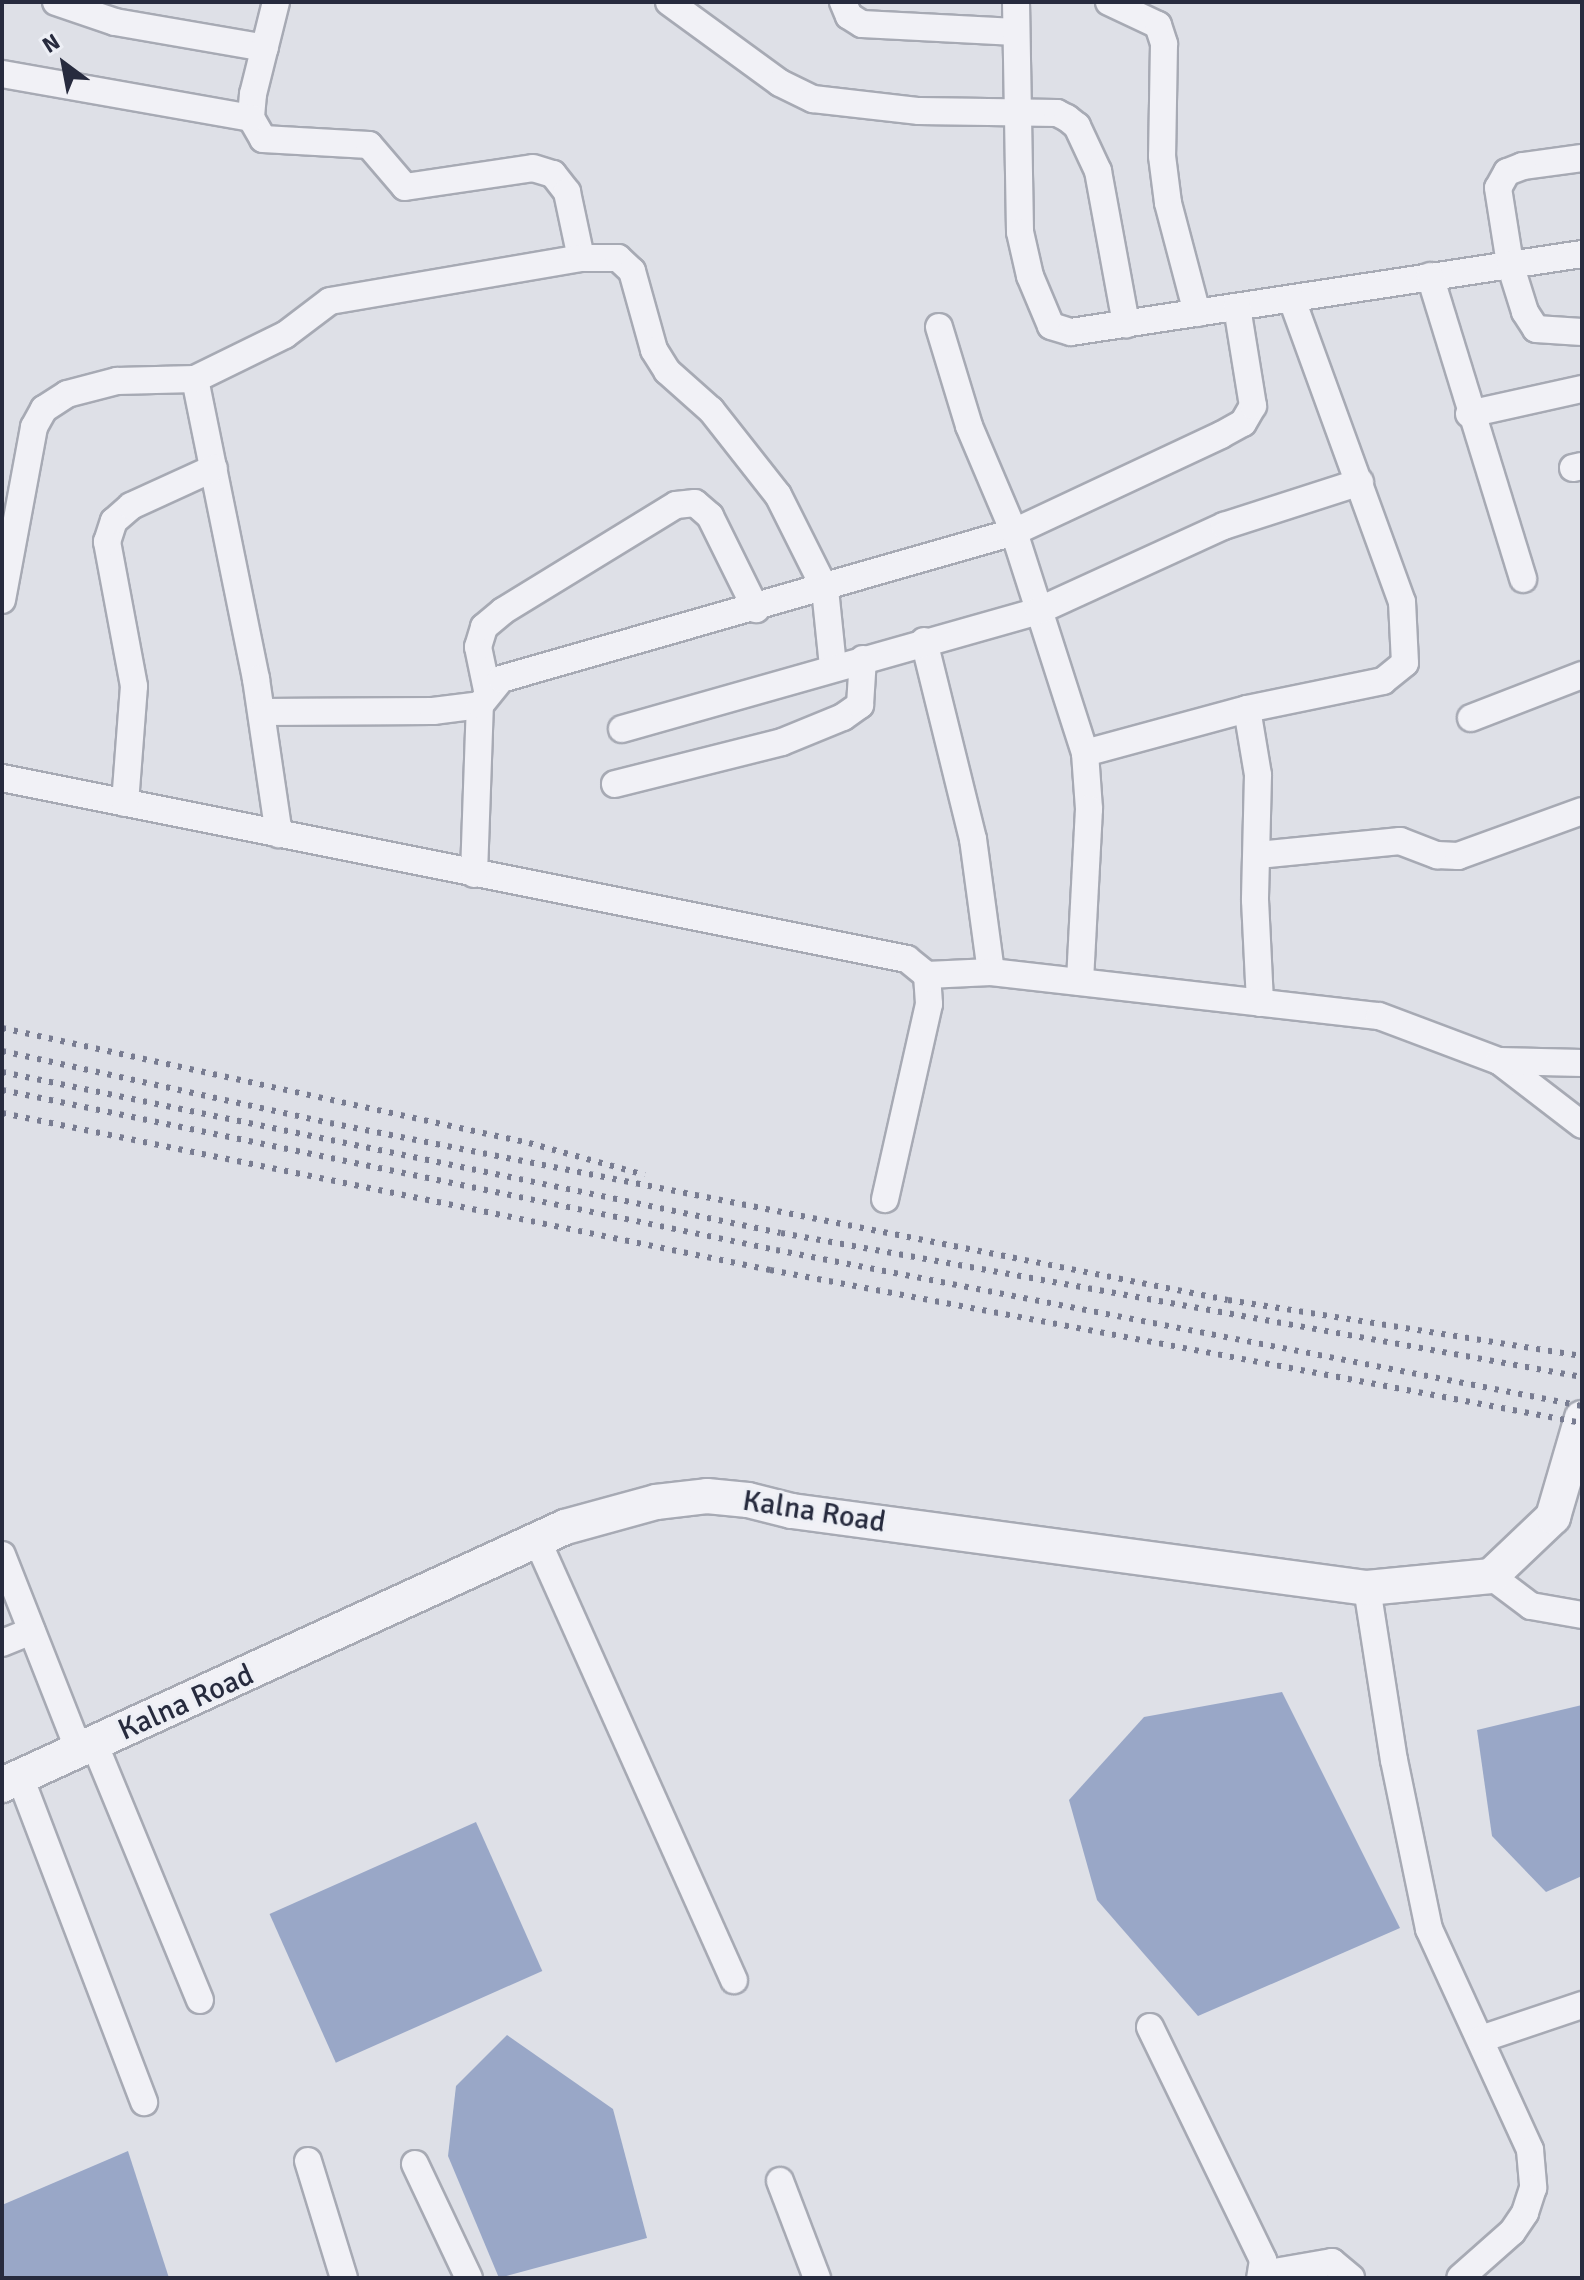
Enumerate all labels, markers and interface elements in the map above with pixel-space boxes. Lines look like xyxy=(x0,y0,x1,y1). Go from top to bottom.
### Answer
north arrow xyxy=(24,24,104,104)
text: N xyxy=(37,28,65,59)
street label: Kalna Road xyxy=(740,1483,888,1541)
street label: Kalna Road xyxy=(113,1657,259,1749)

